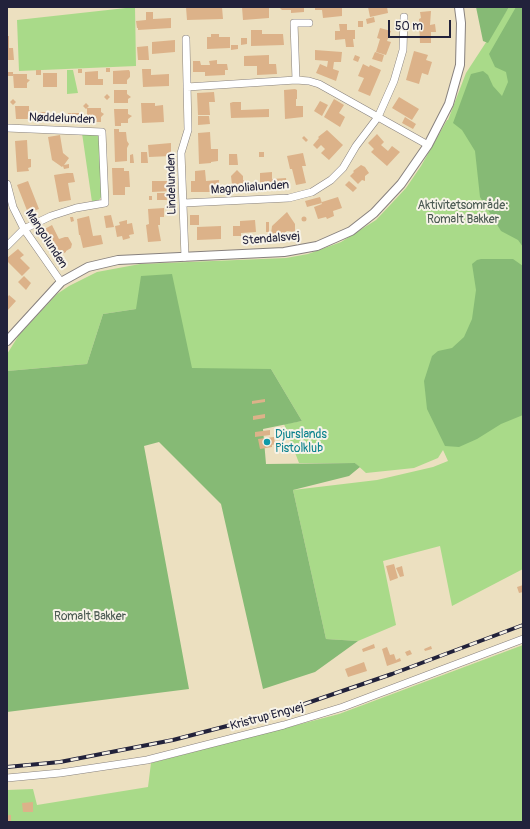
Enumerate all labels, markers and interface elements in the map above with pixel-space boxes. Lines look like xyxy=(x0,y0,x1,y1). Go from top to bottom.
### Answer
scale bar xyxy=(390,12,453,38)
text: 50 m xyxy=(395,19,423,34)
street label: Nøddelunden xyxy=(29,111,95,127)
street label: Lindelunden xyxy=(164,153,180,215)
street label: Magnolialunden xyxy=(210,178,290,198)
park label: Aktivitetsområde: Romalt Bakker xyxy=(418,199,508,227)
street label: Mangolunden xyxy=(22,207,70,271)
street label: Stendalsvej xyxy=(241,229,301,249)
place label: Djurslands Pistolklub xyxy=(275,428,327,456)
marker: Djurslands Pistolklub xyxy=(262,437,272,447)
park label: Romalt Bakker xyxy=(54,610,126,624)
street label: Kristrup Engvej xyxy=(229,700,305,734)

